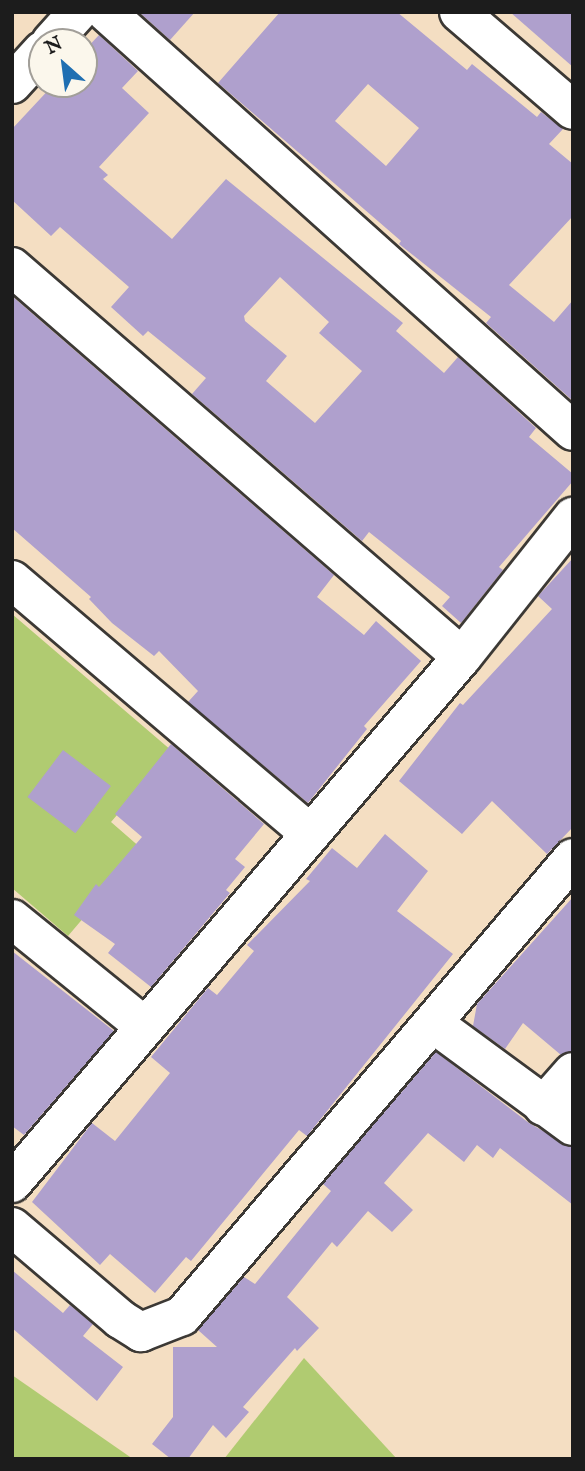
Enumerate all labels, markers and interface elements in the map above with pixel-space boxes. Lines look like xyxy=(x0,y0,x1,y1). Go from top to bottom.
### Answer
north arrow xyxy=(28,28,98,98)
text: N xyxy=(41,32,67,61)

